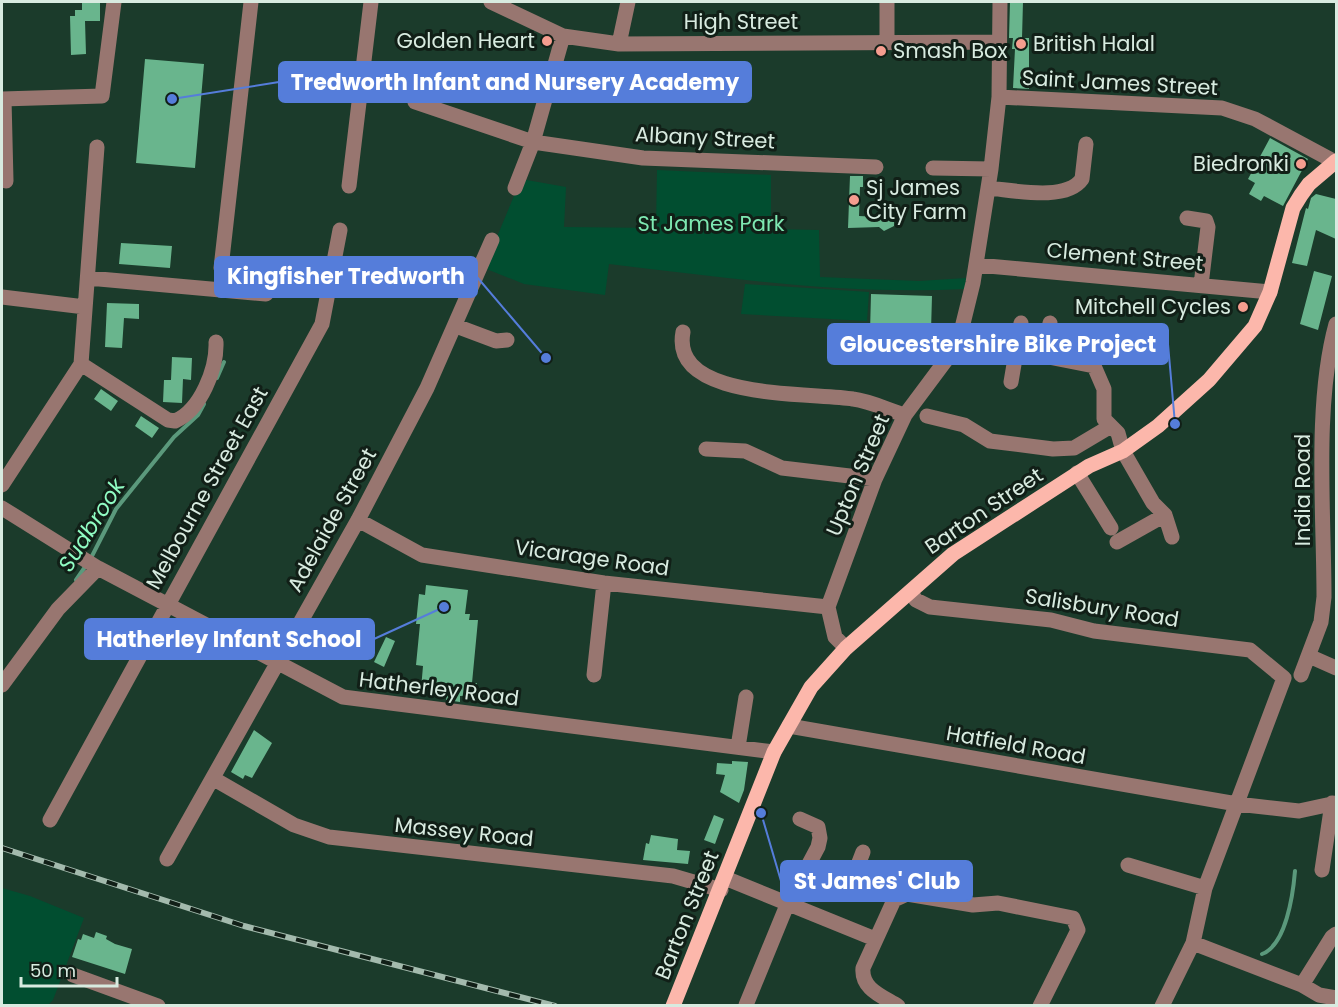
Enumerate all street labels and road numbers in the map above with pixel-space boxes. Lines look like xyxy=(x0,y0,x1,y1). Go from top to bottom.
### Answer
street label: High Street xyxy=(684,7,798,36)
street label: Saint James Street xyxy=(1021,63,1219,102)
street label: Albany Street xyxy=(634,119,776,156)
street label: Clement Street xyxy=(1045,235,1205,278)
street label: Melbourne Street East xyxy=(139,381,274,594)
street label: Upton Street xyxy=(819,409,896,540)
street label: India Road xyxy=(1288,434,1317,546)
street label: Adelaide Street xyxy=(280,443,383,597)
street label: Barton Street xyxy=(919,460,1048,561)
street label: Vicarage Road xyxy=(513,532,671,583)
street label: Salisbury Road xyxy=(1023,581,1181,634)
street label: Hatherley Road xyxy=(357,664,521,713)
street label: Hatfield Road xyxy=(944,718,1088,771)
street label: Massey Road xyxy=(393,810,535,853)
street label: Barton Street xyxy=(648,846,726,984)

